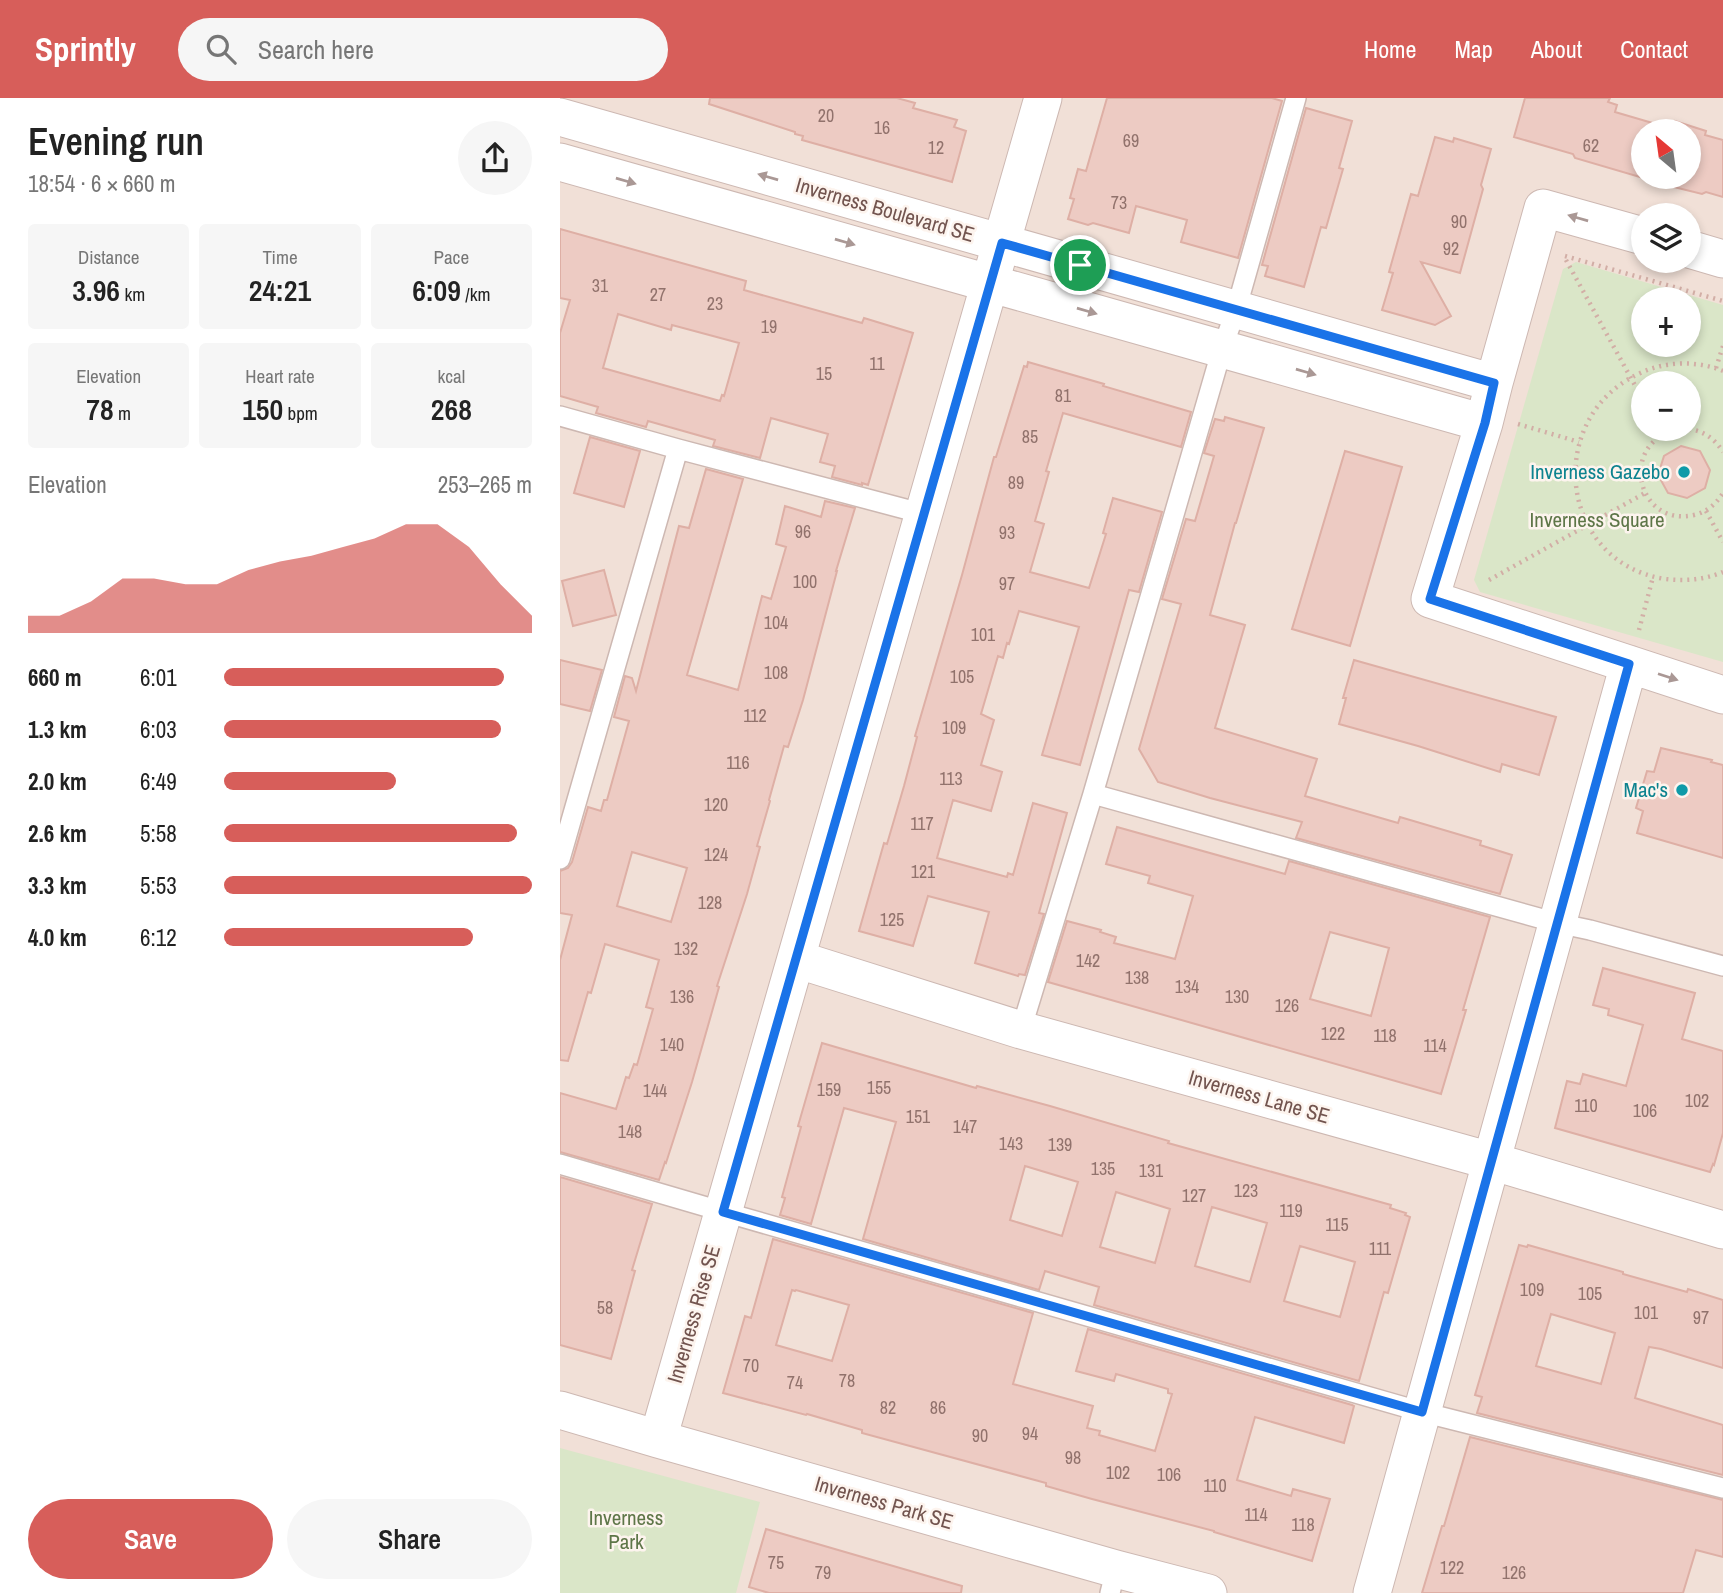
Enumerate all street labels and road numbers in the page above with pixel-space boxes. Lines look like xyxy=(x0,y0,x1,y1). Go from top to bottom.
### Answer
street label: Inverness Boulevard SE xyxy=(792,170,978,249)
street label: Inverness Lane SE xyxy=(1185,1063,1333,1131)
street label: Inverness Rise SE xyxy=(660,1241,727,1386)
street label: Inverness Park SE xyxy=(812,1469,957,1536)

